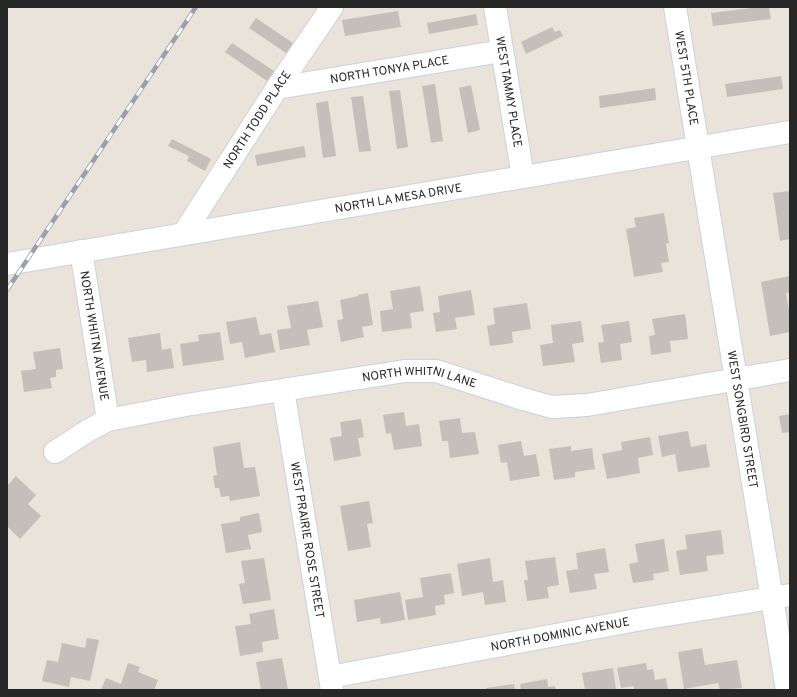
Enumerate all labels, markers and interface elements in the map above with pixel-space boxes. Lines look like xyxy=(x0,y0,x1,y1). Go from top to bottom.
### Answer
street label: WEST 5TH PLACE xyxy=(670,30,701,127)
street label: WEST TAMMY PLACE xyxy=(491,35,525,149)
street label: NORTH TONYA PLACE xyxy=(329,53,450,88)
street label: NORTH TODD PLACE xyxy=(220,68,296,172)
street label: NORTH LA MESA DRIVE xyxy=(334,180,464,218)
street label: NORTH WHITNI AVENUE xyxy=(75,270,112,402)
street label: WEST SONGBIRD STREET xyxy=(722,350,761,490)
street label: NORTH WHITNI LANE xyxy=(361,363,478,393)
street label: WEST PRAIRIE ROSE STREET xyxy=(286,461,327,620)
street label: NORTH DOMINIC AVENUE xyxy=(490,614,631,656)

